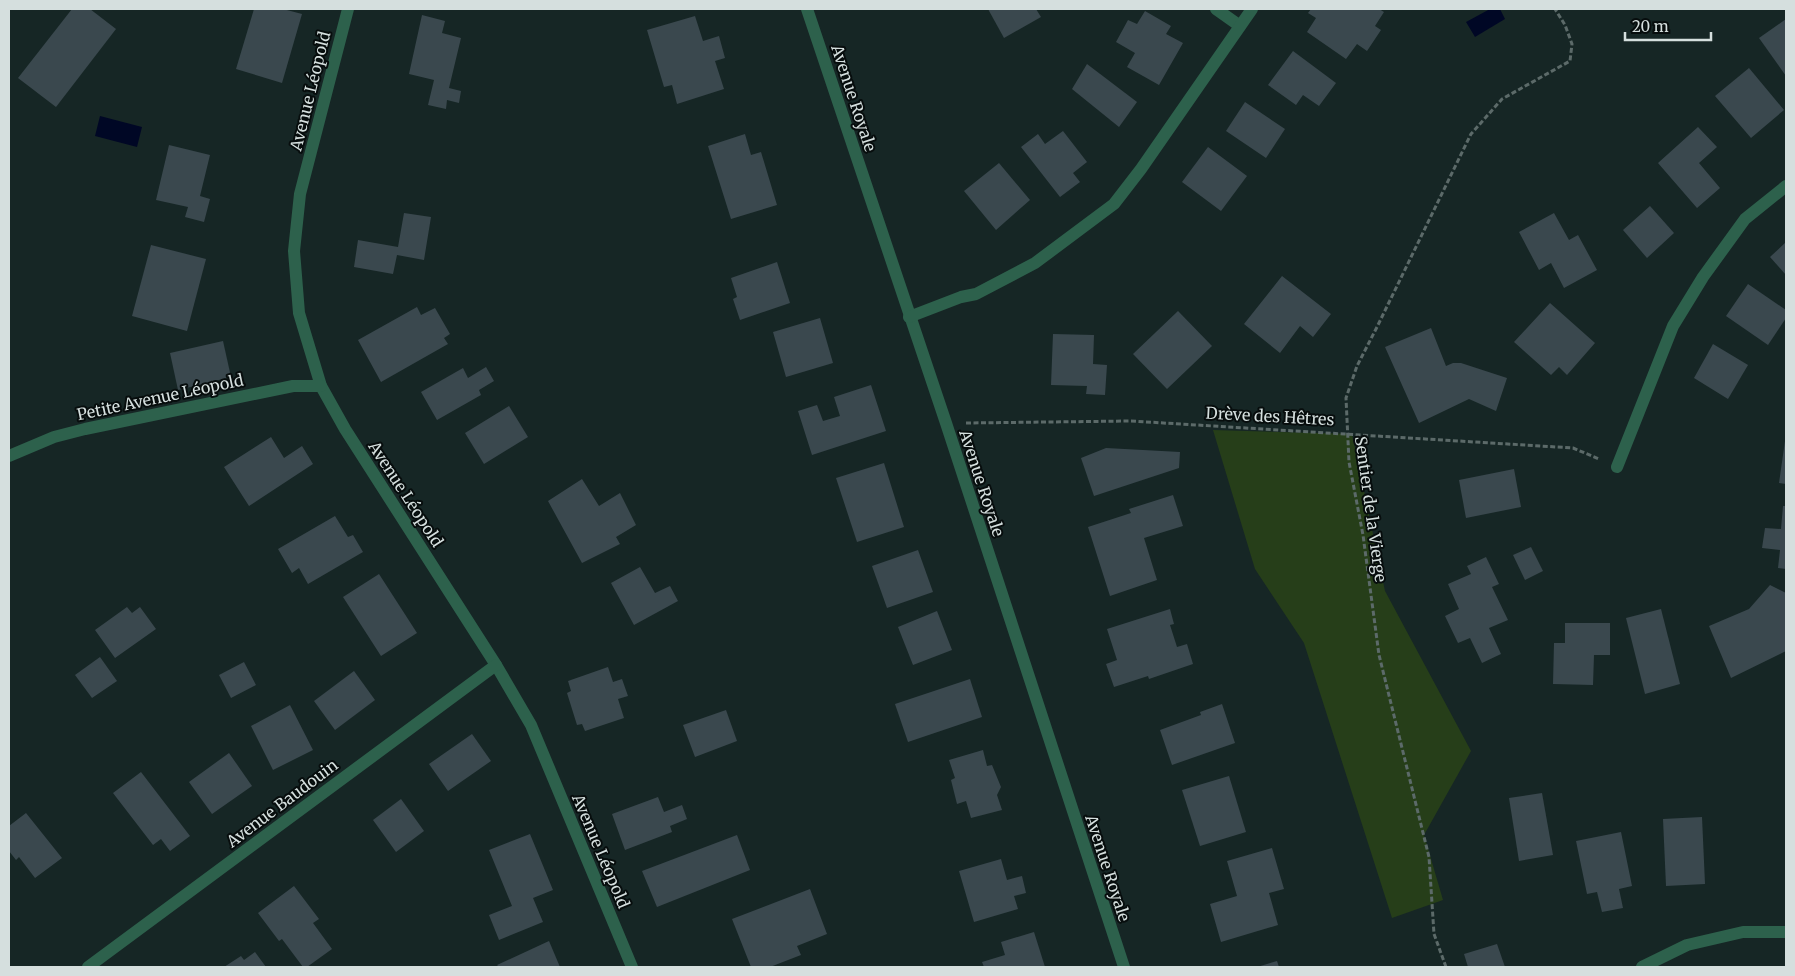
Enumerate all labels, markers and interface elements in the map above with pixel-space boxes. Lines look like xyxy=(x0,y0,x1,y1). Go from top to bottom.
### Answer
scale bar xyxy=(1625,10,1711,42)
text: 20 m xyxy=(1632,17,1669,36)
street label: Avenue Léopold xyxy=(285,29,335,154)
street label: Avenue Royale xyxy=(827,41,881,154)
street label: Petite Avenue Léopold xyxy=(75,369,246,424)
street label: Drève des Hêtres xyxy=(1205,403,1335,429)
street label: Avenue Royale xyxy=(955,426,1009,539)
street label: Sentier de la Vierge xyxy=(1351,435,1391,583)
street label: Avenue Léopold xyxy=(364,437,448,551)
street label: Avenue Baudouin xyxy=(222,754,342,852)
street label: Avenue Léopold xyxy=(568,790,634,911)
street label: Avenue Royale xyxy=(1081,811,1135,924)

